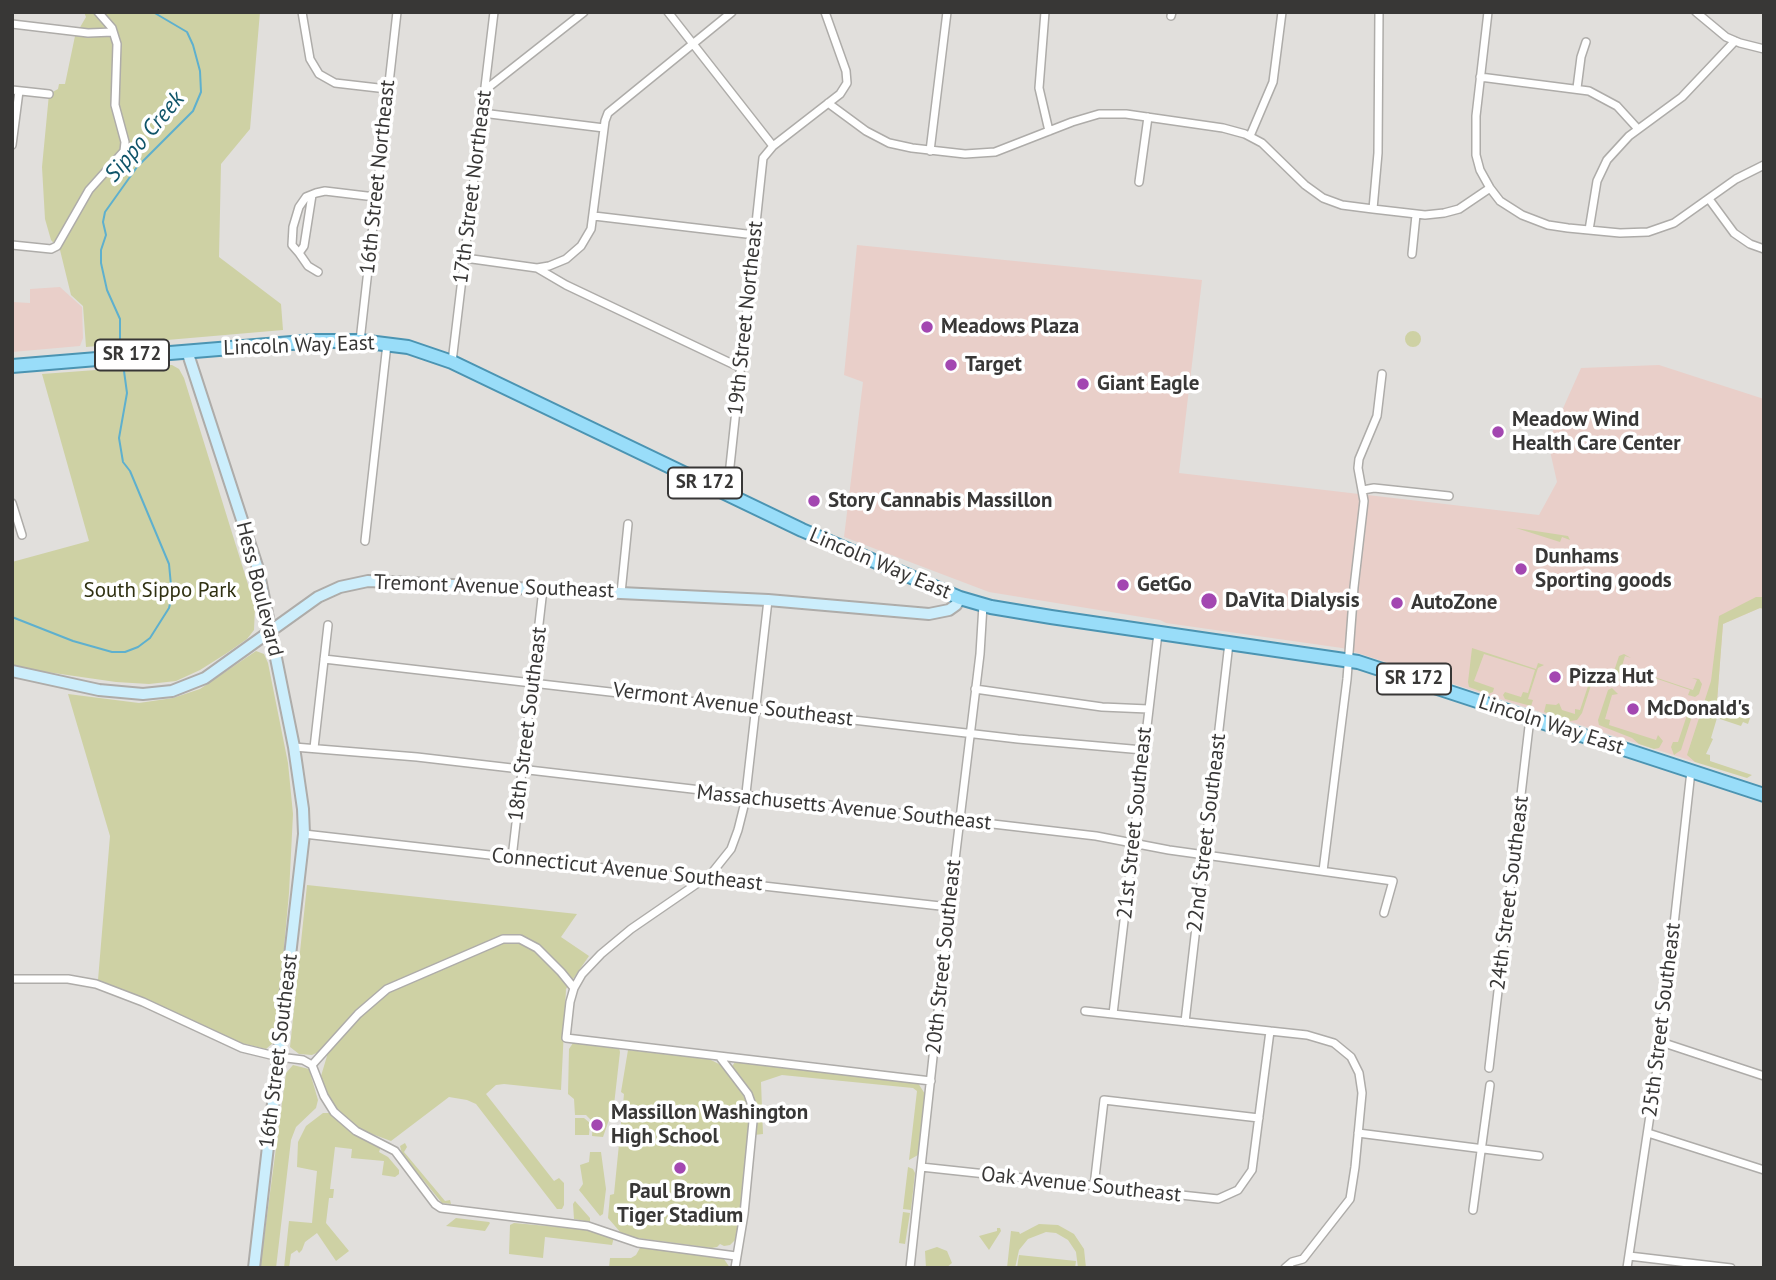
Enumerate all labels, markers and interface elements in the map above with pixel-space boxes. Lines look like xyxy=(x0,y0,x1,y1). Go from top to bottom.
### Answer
street label: 16th Street Northeast xyxy=(355,79,401,275)
water label: Sippo Creek xyxy=(99,86,191,188)
street label: 17th Street Northeast xyxy=(449,89,497,285)
street label: 19th Street Northeast xyxy=(723,220,769,416)
place label: Meadows Plaza xyxy=(941,314,1079,340)
marker: Meadows Plaza xyxy=(919,319,935,335)
street label: Lincoln Way East xyxy=(223,331,375,361)
road number: SR 172 xyxy=(95,340,169,370)
place label: Target xyxy=(965,352,1022,378)
marker: Target xyxy=(943,357,959,373)
place label: Giant Eagle xyxy=(1097,371,1199,397)
marker: Giant Eagle xyxy=(1075,376,1091,392)
place label: Meadow Wind Health Care Center xyxy=(1512,407,1681,457)
marker: Meadow Wind Health Care Center xyxy=(1490,424,1506,440)
road number: SR 172 xyxy=(668,468,742,498)
place label: Story Cannabis Massillon xyxy=(828,488,1052,514)
marker: Story Cannabis Massillon xyxy=(806,493,822,509)
street label: Hess Boulevard xyxy=(230,519,288,659)
street label: Lincoln Way East xyxy=(805,523,955,605)
place label: Dunhams Sporting goods xyxy=(1535,544,1672,594)
marker: Dunhams Sporting goods xyxy=(1513,561,1529,577)
street label: Tremont Avenue Southeast xyxy=(373,570,615,604)
place label: GetGo xyxy=(1137,572,1192,598)
marker: GetGo xyxy=(1115,577,1131,593)
park label: South Sippo Park xyxy=(84,578,236,604)
place label: DaVita Dialysis xyxy=(1225,588,1360,614)
place label: AutoZone xyxy=(1411,590,1497,616)
marker: DaVita Dialysis xyxy=(1199,591,1219,611)
marker: AutoZone xyxy=(1389,595,1405,611)
street label: 18th Street Southeast xyxy=(504,625,552,823)
road number: SR 172 xyxy=(1377,664,1451,694)
place label: Pizza Hut xyxy=(1569,664,1654,690)
marker: Pizza Hut xyxy=(1547,669,1563,685)
street label: Vermont Avenue Southeast xyxy=(612,678,854,732)
street label: Lincoln Way East xyxy=(1475,690,1627,760)
place label: McDonald's xyxy=(1647,696,1750,722)
marker: McDonald's xyxy=(1625,701,1641,717)
street label: 21st Street Southeast xyxy=(1112,726,1158,920)
street label: 22nd Street Southeast xyxy=(1182,732,1232,934)
street label: Massachusetts Avenue Southeast xyxy=(695,780,993,836)
street label: 24th Street Southeast xyxy=(1486,794,1534,992)
street label: Connecticut Avenue Southeast xyxy=(490,843,764,897)
street label: 20th Street Southeast xyxy=(921,858,967,1056)
street label: 25th Street Southeast xyxy=(1638,921,1686,1119)
street label: 16th Street Southeast xyxy=(255,952,303,1150)
place label: Massillon Washington High School xyxy=(611,1100,808,1150)
marker: Massillon Washington High School xyxy=(589,1117,605,1133)
marker: Paul Brown Tiger Stadium xyxy=(672,1160,688,1176)
street label: Oak Avenue Southeast xyxy=(980,1162,1182,1208)
place label: Paul Brown Tiger Stadium xyxy=(617,1179,743,1229)

